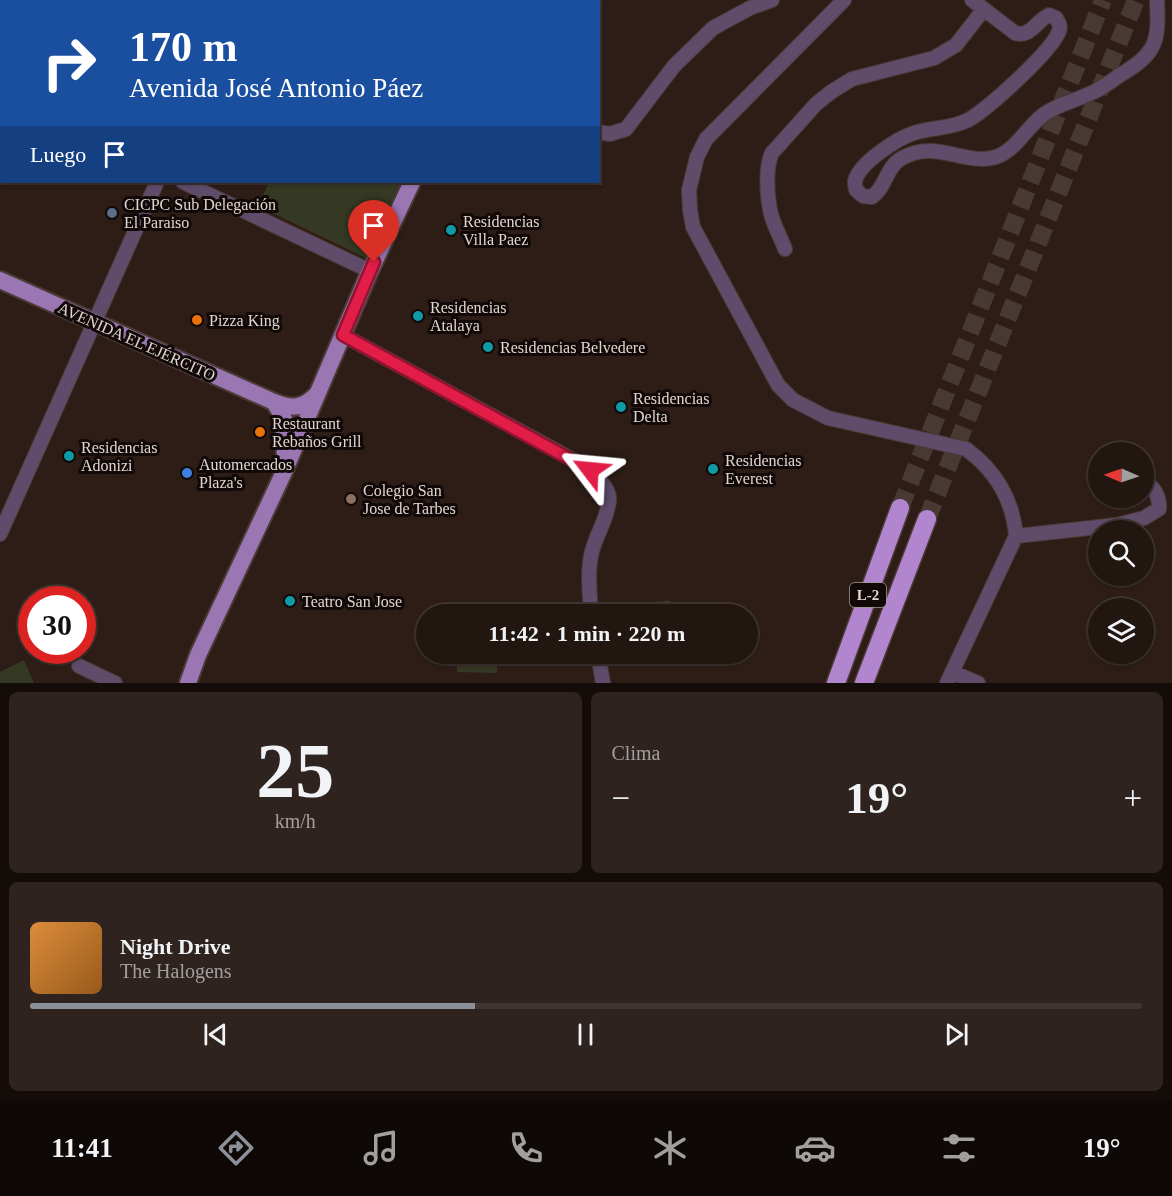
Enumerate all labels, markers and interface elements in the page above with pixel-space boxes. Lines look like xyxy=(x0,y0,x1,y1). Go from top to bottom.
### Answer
icon: right xyxy=(30,24,108,102)
text: 170 m xyxy=(129,24,238,70)
text: Avenida José Antonio Páez xyxy=(129,73,423,103)
icon: arrive xyxy=(98,138,131,171)
text: Luego xyxy=(30,142,86,167)
place label: CICPC Sub Delegación El Paraiso xyxy=(124,196,276,231)
pin xyxy=(348,200,399,262)
marker: CICPC Sub Delegación El Paraiso xyxy=(105,206,119,220)
icon: arrive xyxy=(357,209,390,242)
place label: Residencias Villa Paez xyxy=(463,213,539,248)
marker: Residencias Villa Paez xyxy=(444,223,458,237)
street label: AVENIDA EL EJÉRCITO xyxy=(56,298,218,384)
place label: Residencias Atalaya xyxy=(430,299,506,335)
marker: Residencias Atalaya xyxy=(411,309,425,323)
place label: Pizza King xyxy=(209,312,280,330)
marker: Pizza King xyxy=(190,313,204,327)
place label: Residencias Belvedere xyxy=(500,339,645,356)
marker: Residencias Belvedere xyxy=(481,340,495,354)
place label: Residencias Delta xyxy=(633,390,709,425)
marker: Residencias Delta xyxy=(614,400,628,414)
place label: Restaurant Rebaños Grill xyxy=(272,415,362,450)
marker: Restaurant Rebaños Grill xyxy=(253,425,267,439)
position arrow xyxy=(558,438,622,502)
place label: Residencias Adonizi xyxy=(81,439,157,474)
north arrow xyxy=(1088,442,1154,508)
map controls xyxy=(1088,442,1154,664)
marker: Residencias Adonizi xyxy=(62,449,76,463)
place label: Residencias Everest xyxy=(725,452,801,487)
place label: Automercados Plaza's xyxy=(199,456,292,491)
marker: Residencias Everest xyxy=(706,462,720,476)
marker: Automercados Plaza's xyxy=(180,466,194,480)
place label: Colegio San Jose de Tarbes xyxy=(363,482,456,517)
marker: Colegio San Jose de Tarbes xyxy=(344,492,358,506)
button: search xyxy=(1088,520,1154,586)
road number: L-2 xyxy=(850,583,886,607)
speed limit sign: 30 xyxy=(18,586,96,664)
place label: Teatro San Jose xyxy=(302,593,402,610)
marker: Teatro San Jose xyxy=(283,594,297,608)
button: layers xyxy=(1088,598,1154,664)
text: 11:42 · 1 min · 220 m xyxy=(489,621,685,646)
text: 25 xyxy=(256,727,334,814)
text: Clima xyxy=(612,742,660,764)
text: 19° xyxy=(845,773,908,823)
text: − xyxy=(612,780,630,816)
text: + xyxy=(1123,780,1142,816)
text: km/h xyxy=(275,810,316,832)
text: Night Drive xyxy=(120,934,231,959)
text: The Halogens xyxy=(120,960,232,982)
icon: previous xyxy=(199,1018,232,1051)
icon: pause xyxy=(569,1018,602,1051)
icon: next xyxy=(940,1018,973,1051)
icon: directions xyxy=(215,1127,257,1169)
icon: music xyxy=(360,1127,402,1169)
icon: phone xyxy=(505,1127,547,1169)
icon: climate xyxy=(649,1127,691,1169)
icon: car xyxy=(794,1127,836,1169)
icon: filters xyxy=(938,1127,980,1169)
text: 11:41 xyxy=(51,1133,113,1163)
text: 19° xyxy=(1083,1133,1121,1163)

